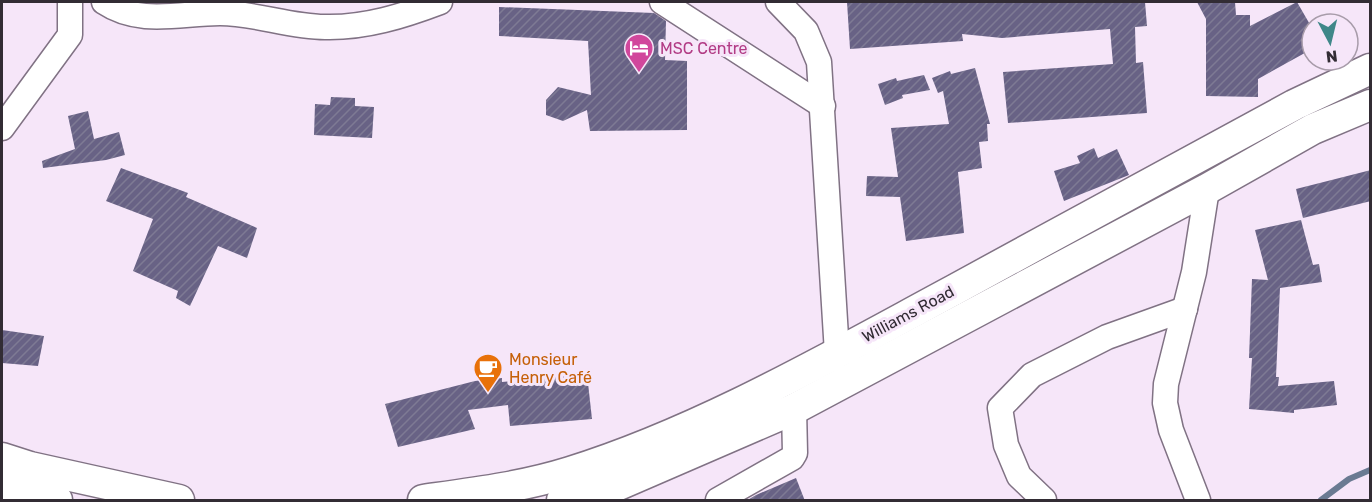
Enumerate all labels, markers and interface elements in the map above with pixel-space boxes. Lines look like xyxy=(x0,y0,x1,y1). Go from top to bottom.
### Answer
north arrow xyxy=(1300,12,1360,72)
hotel icon: MSC Centre xyxy=(623,32,655,74)
place label: MSC Centre xyxy=(660,39,748,58)
text: N xyxy=(1325,46,1339,67)
street label: Williams Road xyxy=(859,282,957,346)
place label: Monsieur Henry Café xyxy=(509,350,592,387)
cafe icon: Monsieur Henry Café xyxy=(472,352,504,394)

